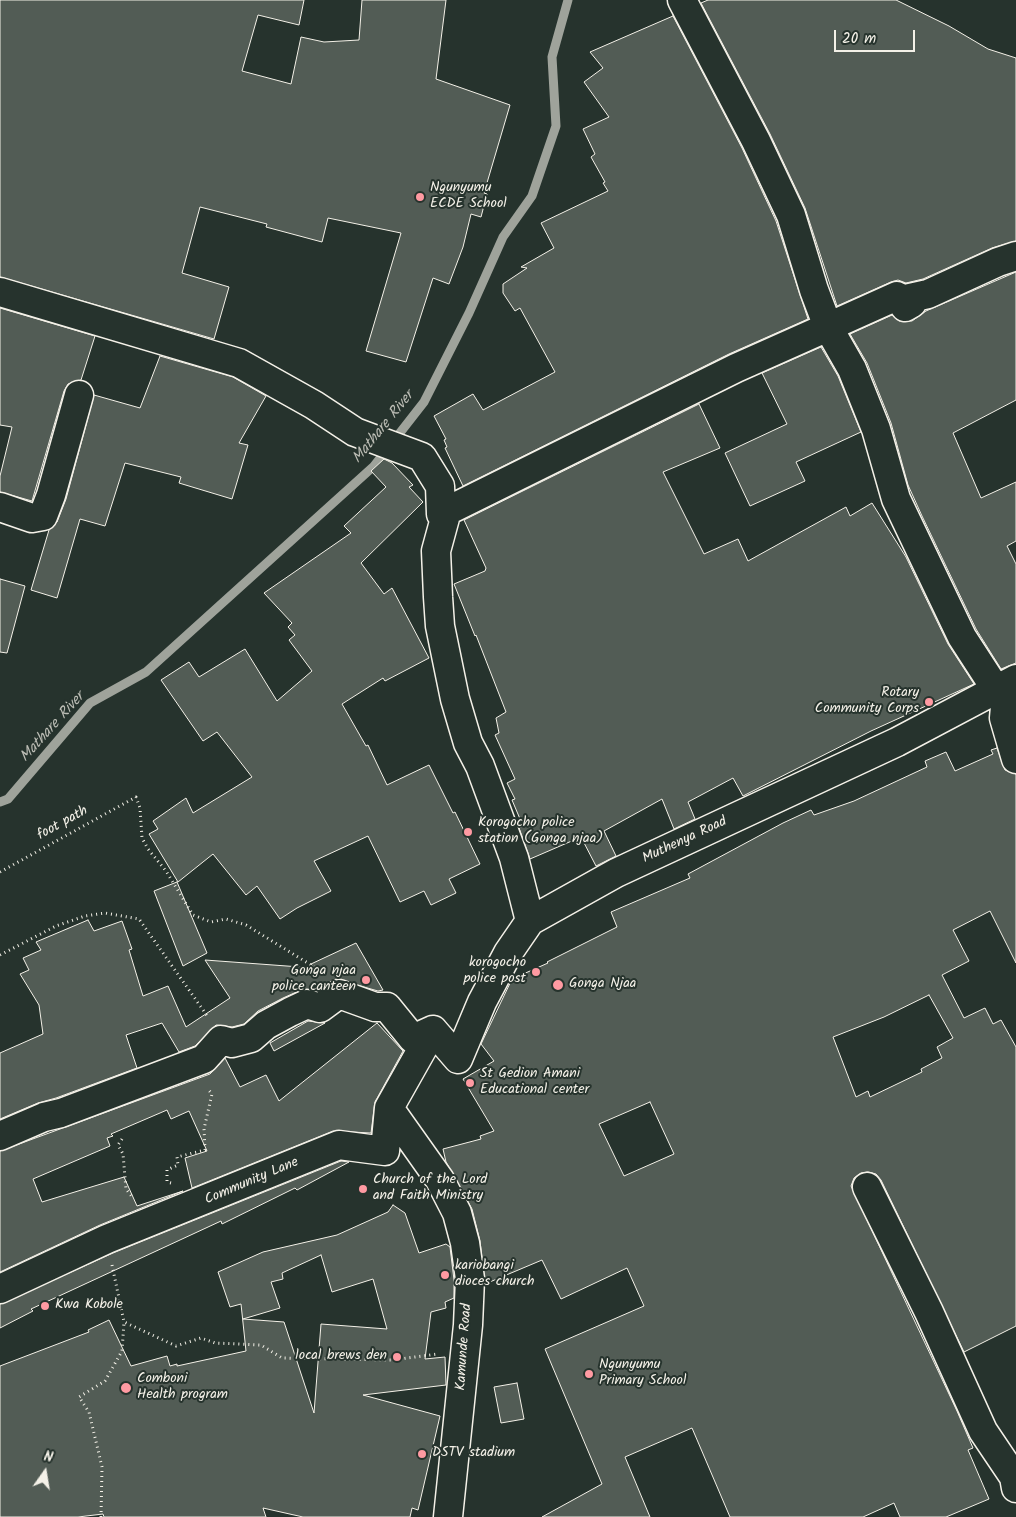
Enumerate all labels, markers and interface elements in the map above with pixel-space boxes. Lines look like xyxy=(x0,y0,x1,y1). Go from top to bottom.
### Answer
scale bar xyxy=(836,20,917,52)
text: 20 m xyxy=(842,27,876,51)
place label: Ngunyumu ECDE School xyxy=(430,181,507,213)
marker: Ngunyumu ECDE School xyxy=(414,191,426,203)
water label: Mathare River xyxy=(349,388,419,468)
place label: Rotary Community Corps xyxy=(815,686,919,719)
water label: Mathare River xyxy=(17,689,89,767)
marker: Rotary Community Corps xyxy=(923,696,935,708)
street label: foot path xyxy=(35,803,91,845)
street label: Muthenya Road xyxy=(640,814,730,868)
place label: Korogocho police station (Gonga njaa) xyxy=(478,816,603,849)
marker: Korogocho police station (Gonga njaa) xyxy=(462,826,474,838)
place label: korogocho police post xyxy=(464,956,526,989)
place label: Gonga njaa police canteen xyxy=(272,964,356,996)
marker: korogocho police post xyxy=(530,966,542,978)
marker: Gonga njaa police canteen xyxy=(360,974,372,986)
place label: Gonga Njaa xyxy=(569,977,636,993)
marker: Gonga Njaa xyxy=(551,978,565,992)
place label: St Gedion Amani Educational center xyxy=(480,1067,589,1100)
marker: St Gedion Amani Educational center xyxy=(464,1077,476,1089)
street label: Community Lane xyxy=(203,1155,301,1209)
place label: Church of the Lord and Faith Ministry xyxy=(373,1173,487,1206)
marker: Church of the Lord and Faith Ministry xyxy=(357,1183,369,1195)
place label: kariobangi dioces church xyxy=(455,1259,535,1292)
marker: kariobangi dioces church xyxy=(439,1269,451,1281)
place label: Kwa Kobole xyxy=(55,1298,123,1314)
marker: Kwa Kobole xyxy=(39,1300,51,1312)
street label: Kamunde Road xyxy=(454,1303,476,1391)
place label: local brews den xyxy=(295,1349,387,1365)
marker: local brews den xyxy=(391,1351,403,1363)
place label: Ngunyumu Primary School xyxy=(599,1358,686,1390)
marker: Ngunyumu Primary School xyxy=(583,1368,595,1380)
place label: Comboni Health program xyxy=(137,1372,228,1404)
marker: Comboni Health program xyxy=(119,1381,133,1395)
text: N xyxy=(42,1446,55,1469)
place label: DSTV stadium xyxy=(432,1446,515,1462)
north arrow xyxy=(20,1447,70,1497)
marker: DSTV stadium xyxy=(416,1448,428,1460)

